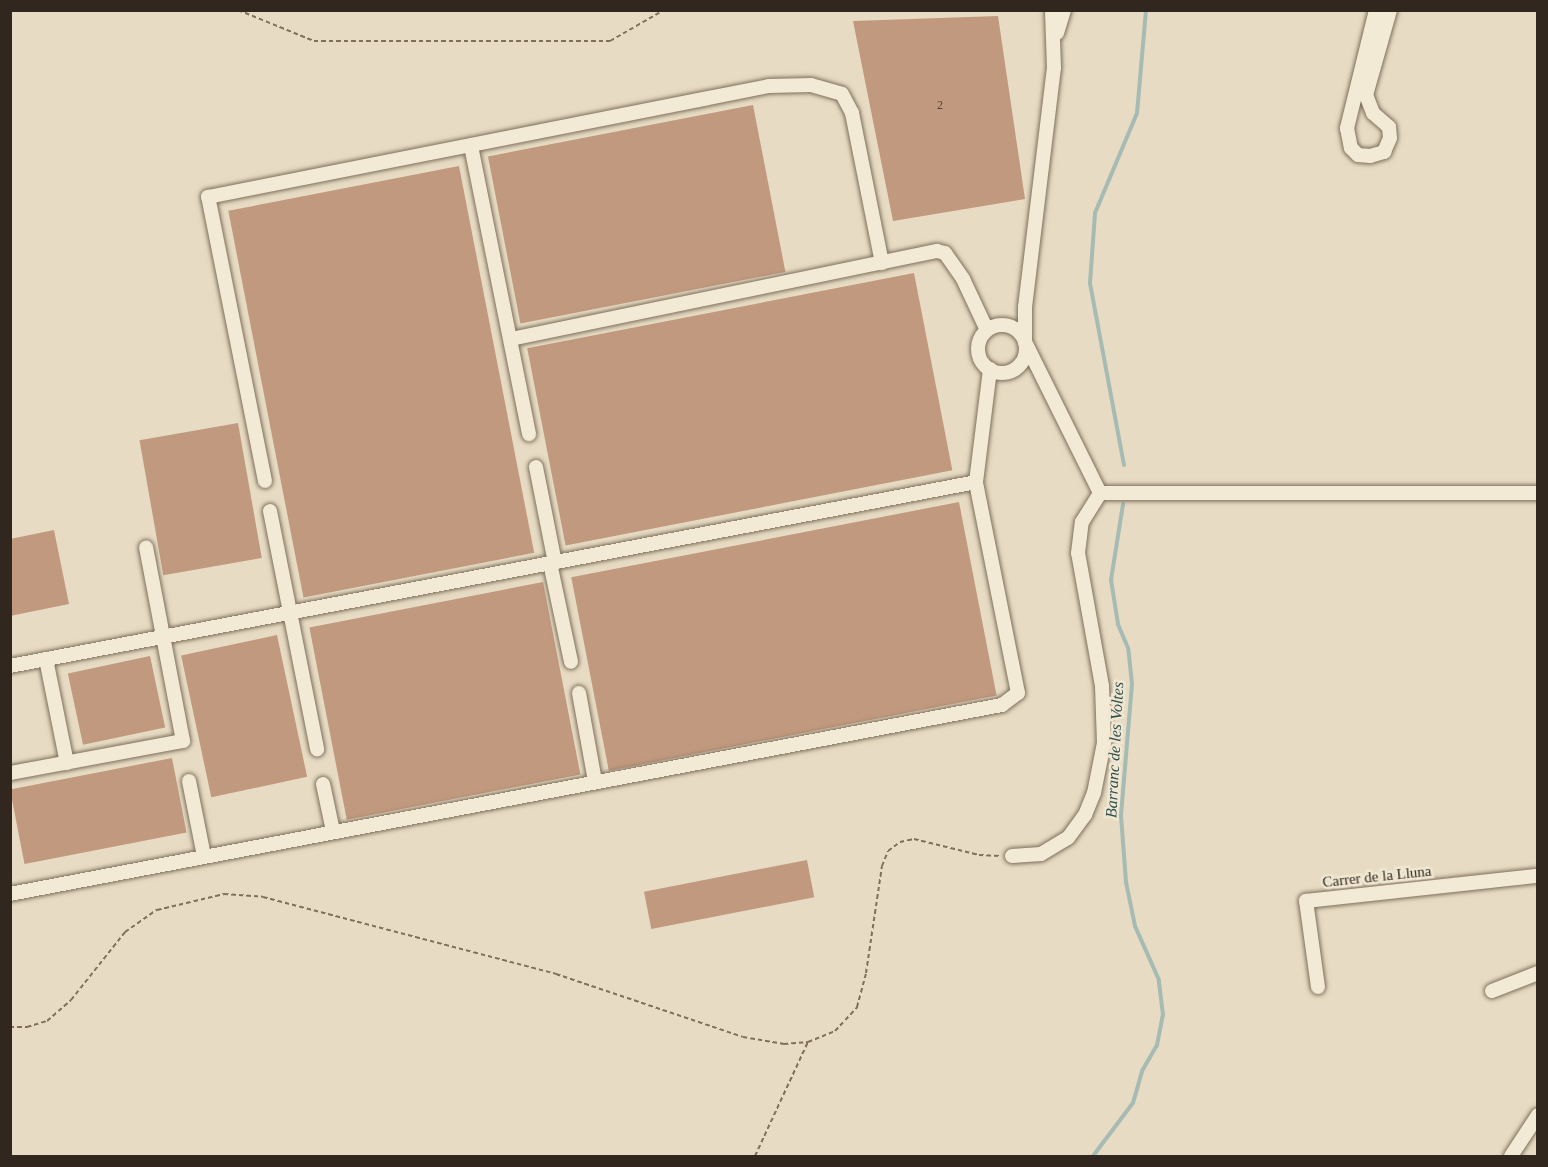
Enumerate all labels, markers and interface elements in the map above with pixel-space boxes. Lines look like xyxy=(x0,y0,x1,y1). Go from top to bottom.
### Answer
house number: 2 xyxy=(937,99,943,113)
water label: Barranc de les Voltes xyxy=(1102,681,1128,819)
street label: Carrer de la Lluna xyxy=(1322,862,1432,892)

